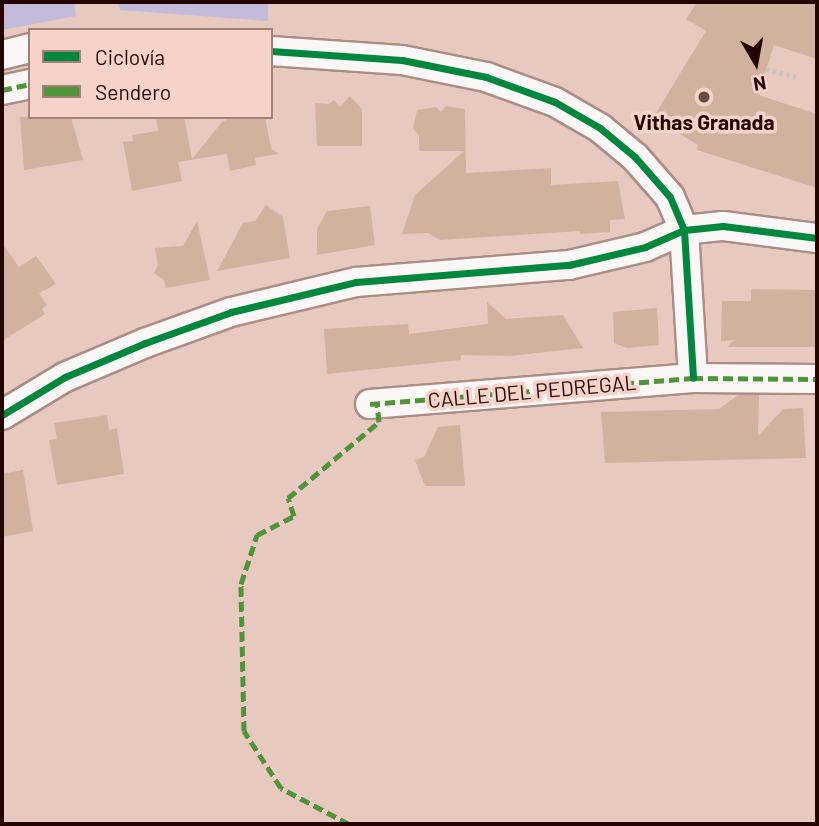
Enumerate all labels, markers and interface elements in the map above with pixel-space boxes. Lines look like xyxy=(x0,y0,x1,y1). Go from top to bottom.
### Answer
legend xyxy=(28,28,273,119)
north arrow xyxy=(721,28,791,98)
text: Ciclovía xyxy=(95,44,165,69)
text: N xyxy=(752,72,768,97)
text: Sendero xyxy=(95,79,171,104)
marker: Vithas Granada xyxy=(694,87,714,107)
place label: Vithas Granada xyxy=(633,109,775,135)
street label: CALLE DEL PEDREGAL xyxy=(427,369,637,413)

